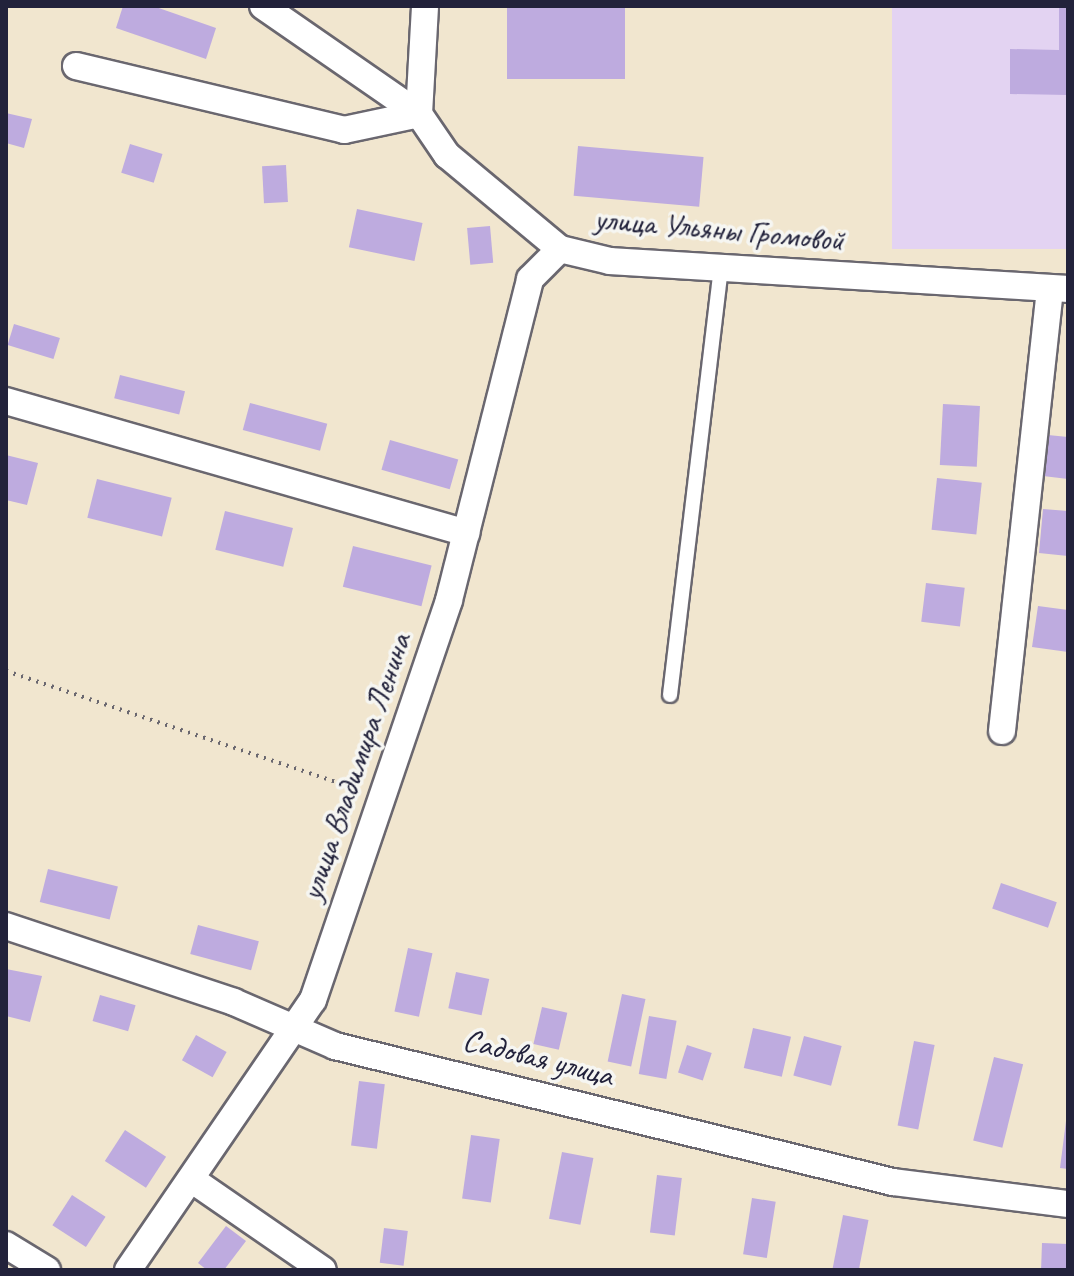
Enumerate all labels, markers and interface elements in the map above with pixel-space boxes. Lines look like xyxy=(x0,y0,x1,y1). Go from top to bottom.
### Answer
street label: улица Ульяны Громовой xyxy=(593,200,845,260)
street label: улица Владимира Ленина xyxy=(292,629,420,905)
street label: Садовая улица xyxy=(458,1021,618,1095)

